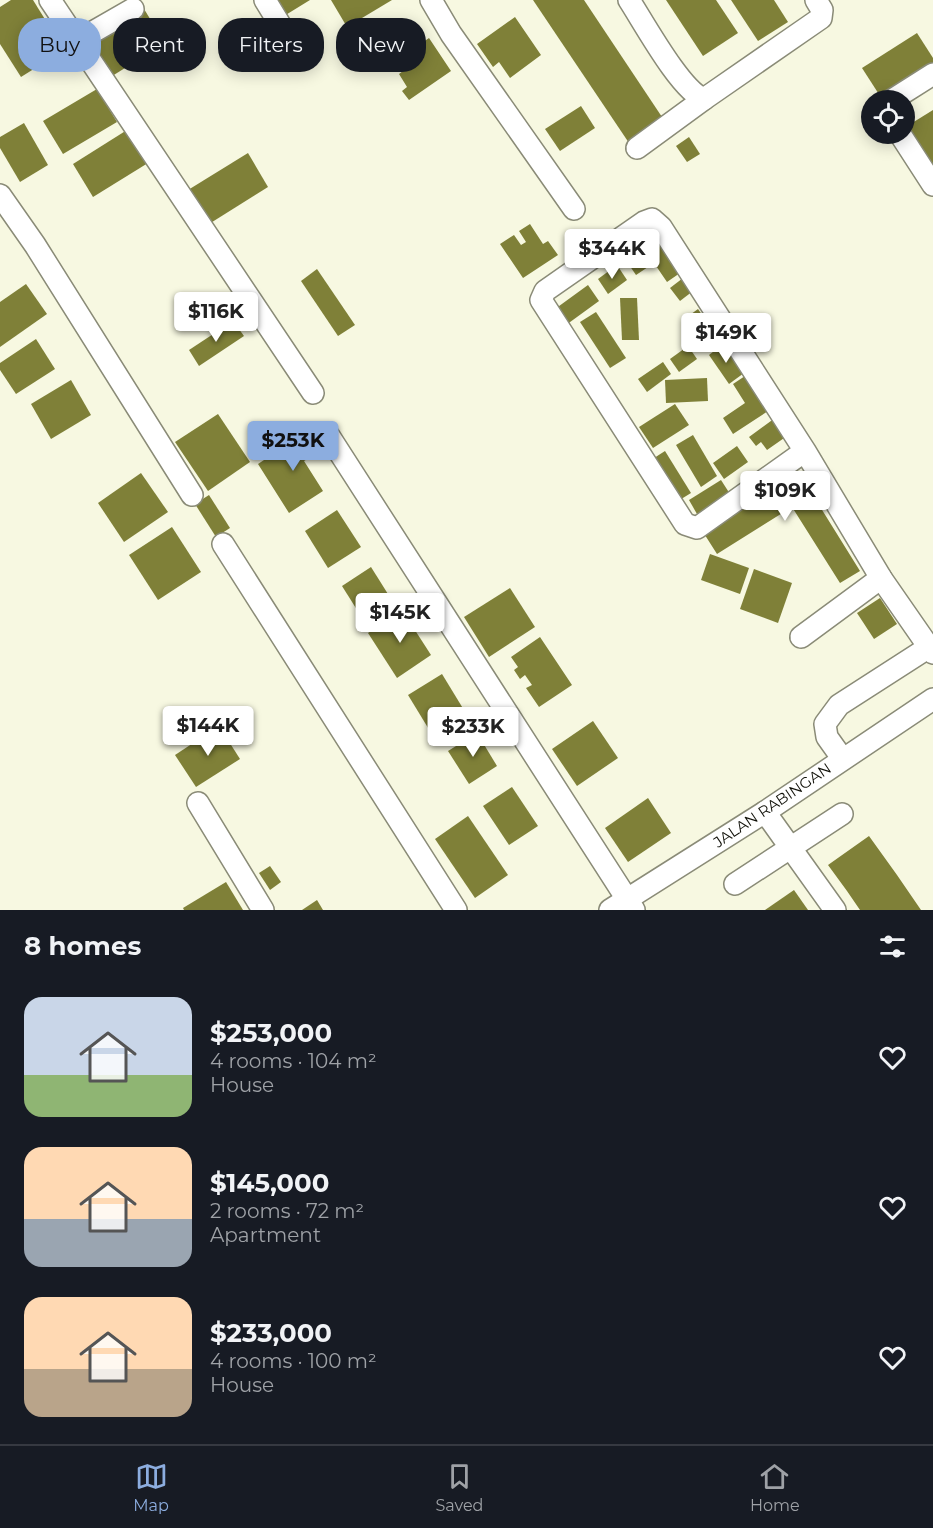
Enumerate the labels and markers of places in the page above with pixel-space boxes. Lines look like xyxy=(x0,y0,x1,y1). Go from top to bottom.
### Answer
pin: $344K xyxy=(570,229,654,280)
pin: $116K xyxy=(174,292,258,343)
pin: $149K xyxy=(684,313,768,364)
pin: $253K xyxy=(251,421,335,472)
pin: $109K xyxy=(743,471,827,522)
pin: $145K xyxy=(358,593,442,644)
pin: $144K xyxy=(166,706,250,757)
pin: $233K xyxy=(431,707,515,758)

